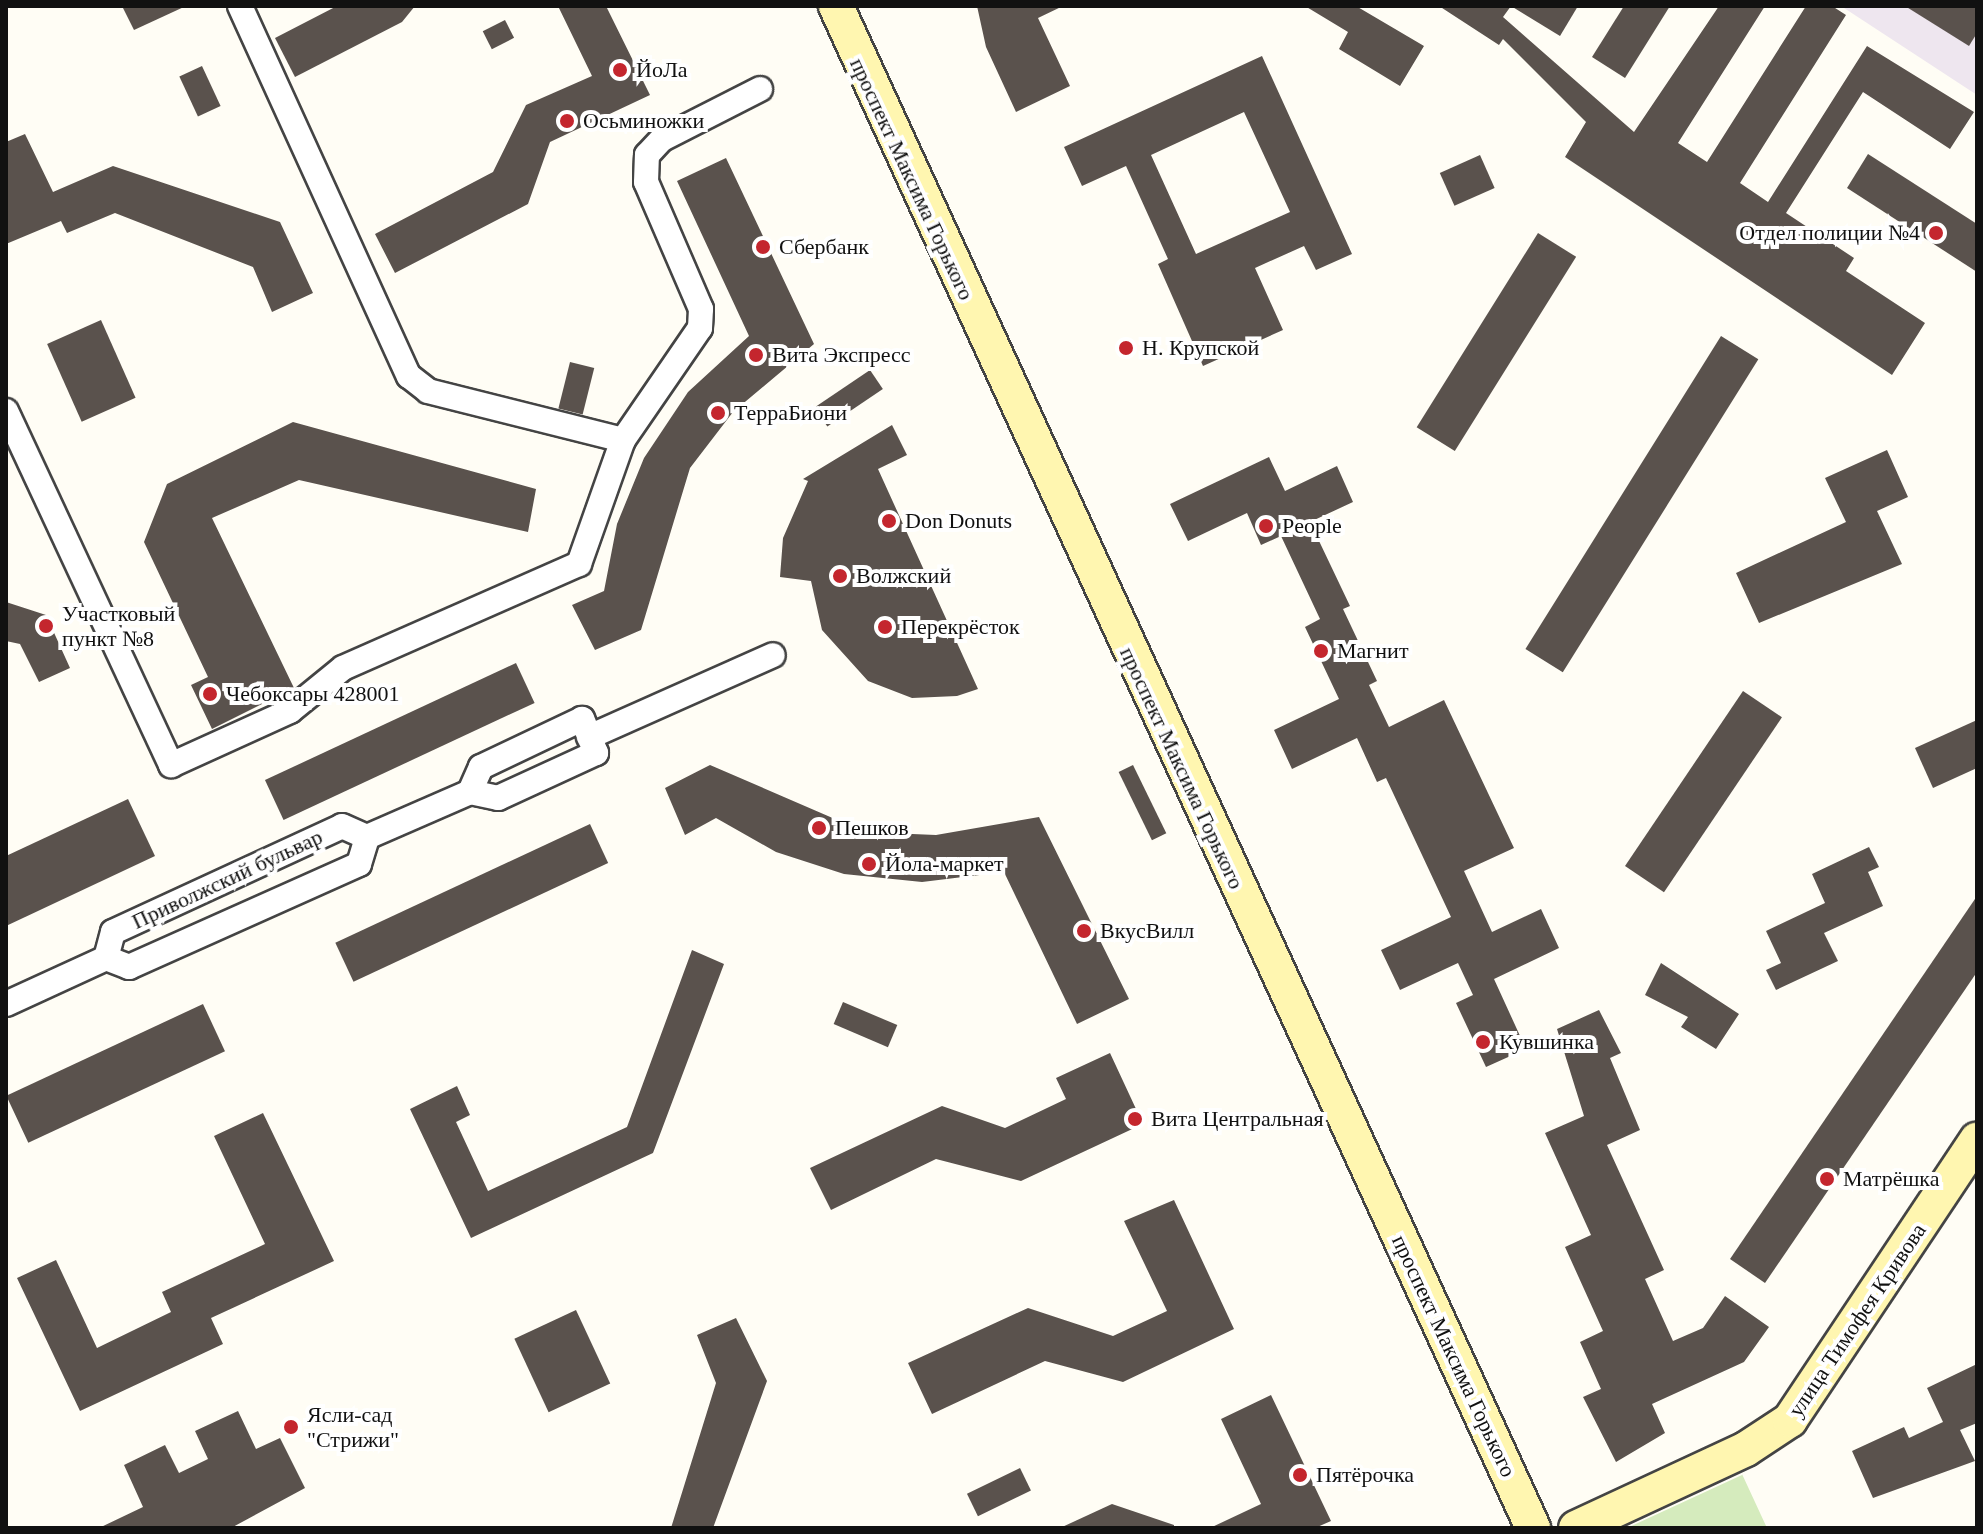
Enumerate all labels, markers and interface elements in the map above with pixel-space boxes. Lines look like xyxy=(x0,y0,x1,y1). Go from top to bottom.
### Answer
street label: проспект Максима Горького xyxy=(844,54,980,304)
place label: ЙоЛа xyxy=(636,57,688,83)
marker: ЙоЛа xyxy=(611,61,629,79)
place label: Осьминожки xyxy=(583,108,704,134)
marker: Осьминожки xyxy=(558,112,576,130)
place label: Отдел полиции №4 xyxy=(1739,220,1920,246)
marker: Отдел полиции №4 xyxy=(1927,224,1945,242)
place label: Сбербанк xyxy=(779,234,869,260)
marker: Сбербанк xyxy=(754,238,772,256)
place label: Н. Крупской xyxy=(1142,335,1259,361)
marker: Н. Крупской xyxy=(1117,339,1135,357)
place label: Вита Экспресс xyxy=(772,342,911,368)
marker: Вита Экспресс xyxy=(747,346,765,364)
place label: ТерраБиони xyxy=(734,400,847,426)
marker: ТерраБиони xyxy=(709,404,727,422)
place label: Don Donuts xyxy=(905,508,1012,534)
marker: Don Donuts xyxy=(880,512,898,530)
place label: People xyxy=(1282,513,1342,539)
marker: People xyxy=(1257,517,1275,535)
place label: Волжский xyxy=(856,563,951,589)
marker: Волжский xyxy=(831,567,849,585)
place label: Участковый пункт №8 xyxy=(62,600,175,652)
place label: Перекрёсток xyxy=(901,614,1020,640)
marker: Участковый пункт №8 xyxy=(37,617,55,635)
marker: Перекрёсток xyxy=(876,618,894,636)
place label: Магнит xyxy=(1337,638,1409,664)
marker: Магнит xyxy=(1312,642,1330,660)
street label: проспект Максима Горького xyxy=(1114,643,1250,893)
place label: Чебоксары 428001 xyxy=(226,681,399,707)
marker: Чебоксары 428001 xyxy=(201,685,219,703)
place label: Пешков xyxy=(835,815,909,841)
marker: Пешков xyxy=(810,819,828,837)
street label: Приволжский бульвар xyxy=(128,823,326,935)
place label: Йола-маркет xyxy=(885,851,1004,877)
marker: Йола-маркет xyxy=(860,855,878,873)
place label: ВкусВилл xyxy=(1100,918,1194,944)
marker: ВкусВилл xyxy=(1075,922,1093,940)
place label: Кувшинка xyxy=(1499,1029,1594,1055)
marker: Кувшинка xyxy=(1474,1033,1492,1051)
place label: Вита Центральная xyxy=(1151,1106,1324,1132)
marker: Вита Центральная xyxy=(1126,1110,1144,1128)
place label: Матрёшка xyxy=(1843,1166,1939,1192)
marker: Матрёшка xyxy=(1818,1170,1836,1188)
street label: улица Тимофея Кривова xyxy=(1782,1218,1932,1422)
street label: проспект Максима Горького xyxy=(1386,1231,1522,1481)
place label: Ясли-сад "Стрижи" xyxy=(307,1401,399,1452)
marker: Ясли-сад "Стрижи" xyxy=(282,1418,300,1436)
place label: Пятёрочка xyxy=(1316,1462,1414,1488)
marker: Пятёрочка xyxy=(1291,1466,1309,1484)

